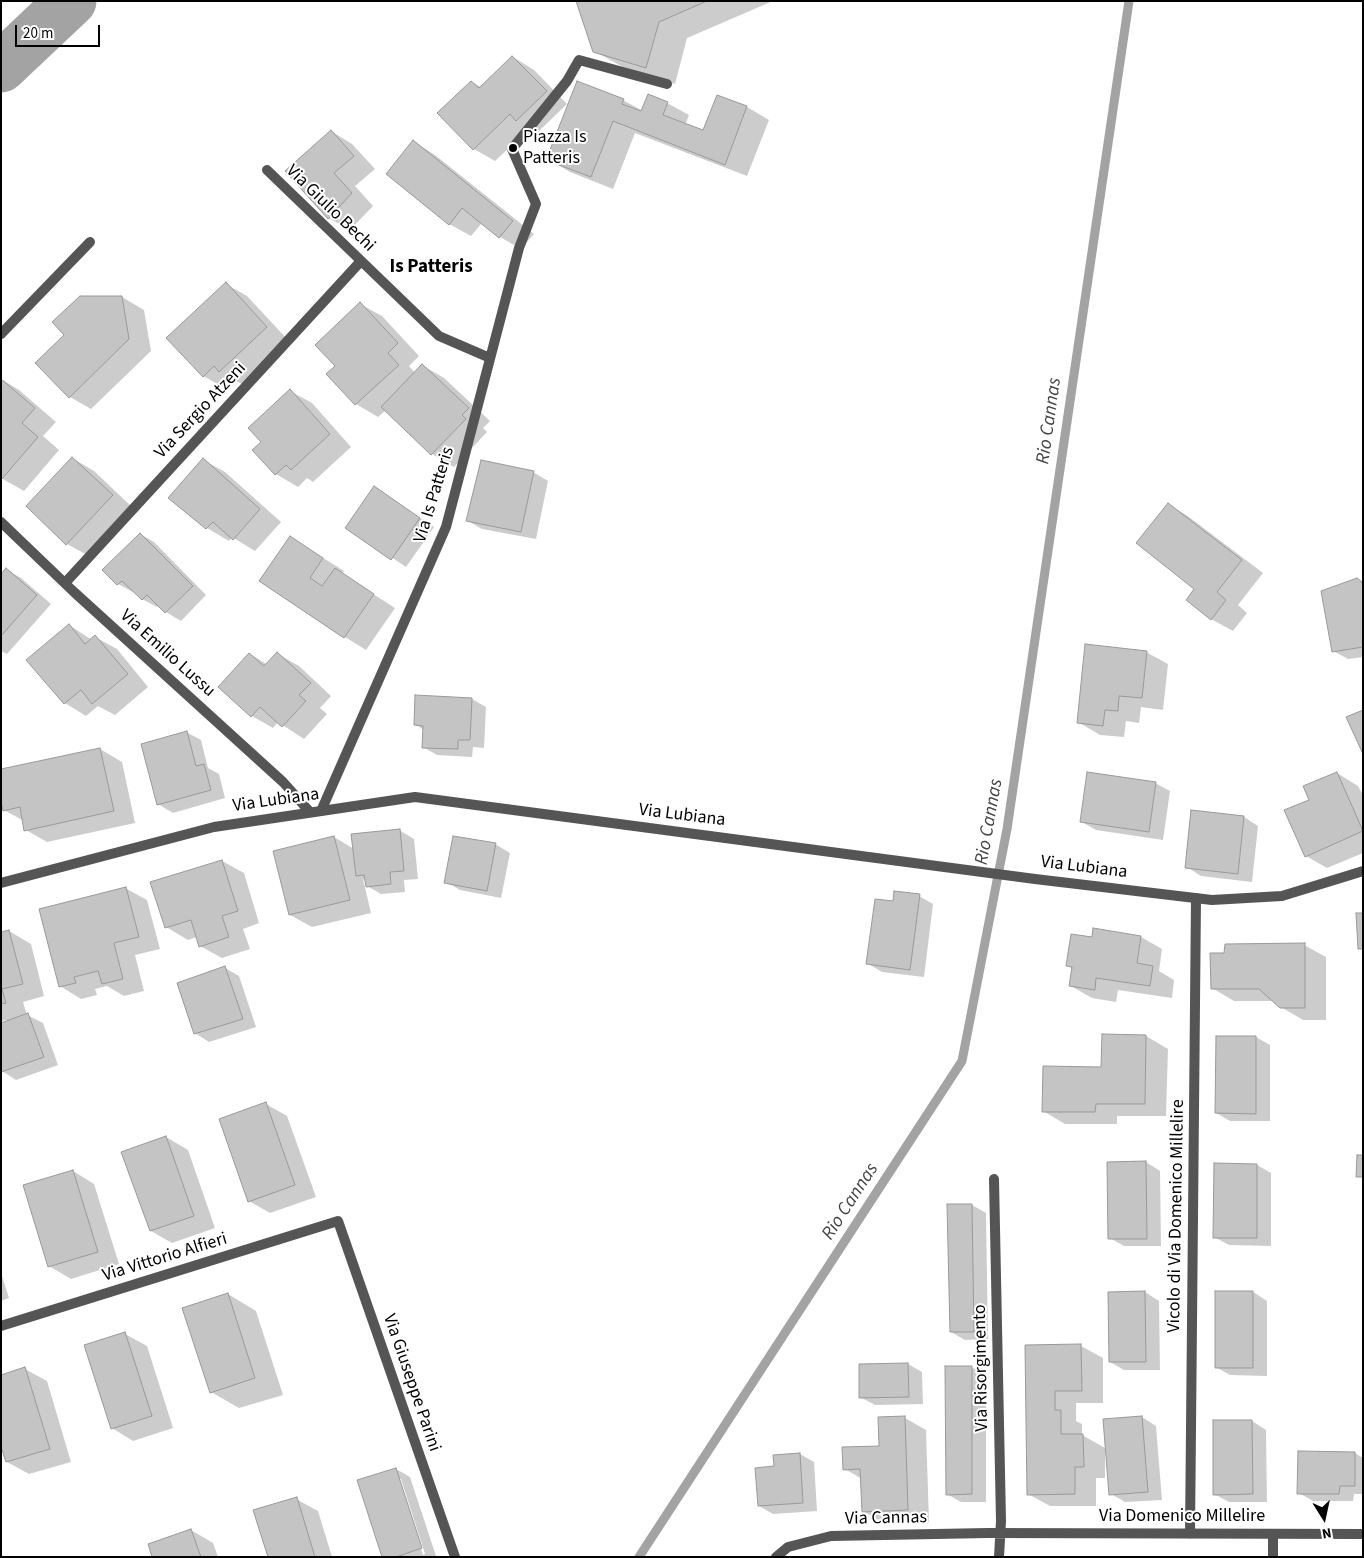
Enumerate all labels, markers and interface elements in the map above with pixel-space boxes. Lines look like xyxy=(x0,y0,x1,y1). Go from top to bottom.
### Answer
scale bar xyxy=(18,15,102,47)
text: 20 m xyxy=(23,23,53,44)
place label: Piazza Is Patteris xyxy=(523,127,587,170)
marker: Piazza Is Patteris xyxy=(507,142,519,154)
street label: Via Giulio Bechi xyxy=(281,161,379,257)
district label: Is Patteris xyxy=(389,257,473,279)
street label: Via Sergio Atzeni xyxy=(151,358,251,464)
water label: Rio Cannas xyxy=(1033,376,1067,466)
street label: Via Is Patteris xyxy=(410,444,460,546)
street label: Via Emilio Lussu xyxy=(115,606,219,702)
water label: Rio Cannas xyxy=(971,777,1009,867)
street label: Via Lubiana xyxy=(231,784,321,818)
street label: Via Lubiana xyxy=(637,800,727,832)
street label: Via Lubiana xyxy=(1039,852,1129,884)
street label: Vicolo di Via Domenico Millelire xyxy=(1164,1099,1190,1333)
water label: Rio Cannas xyxy=(818,1159,884,1245)
street label: Via Vittorio Alfieri xyxy=(100,1229,230,1287)
street label: Via Risorgimento xyxy=(970,1304,994,1432)
street label: Via Giuseppe Parini xyxy=(377,1311,445,1455)
north arrow xyxy=(1299,1493,1349,1543)
street label: Via Domenico Millelire xyxy=(1099,1506,1265,1528)
street label: Via Cannas xyxy=(845,1507,927,1531)
text: N xyxy=(1320,1522,1333,1543)

